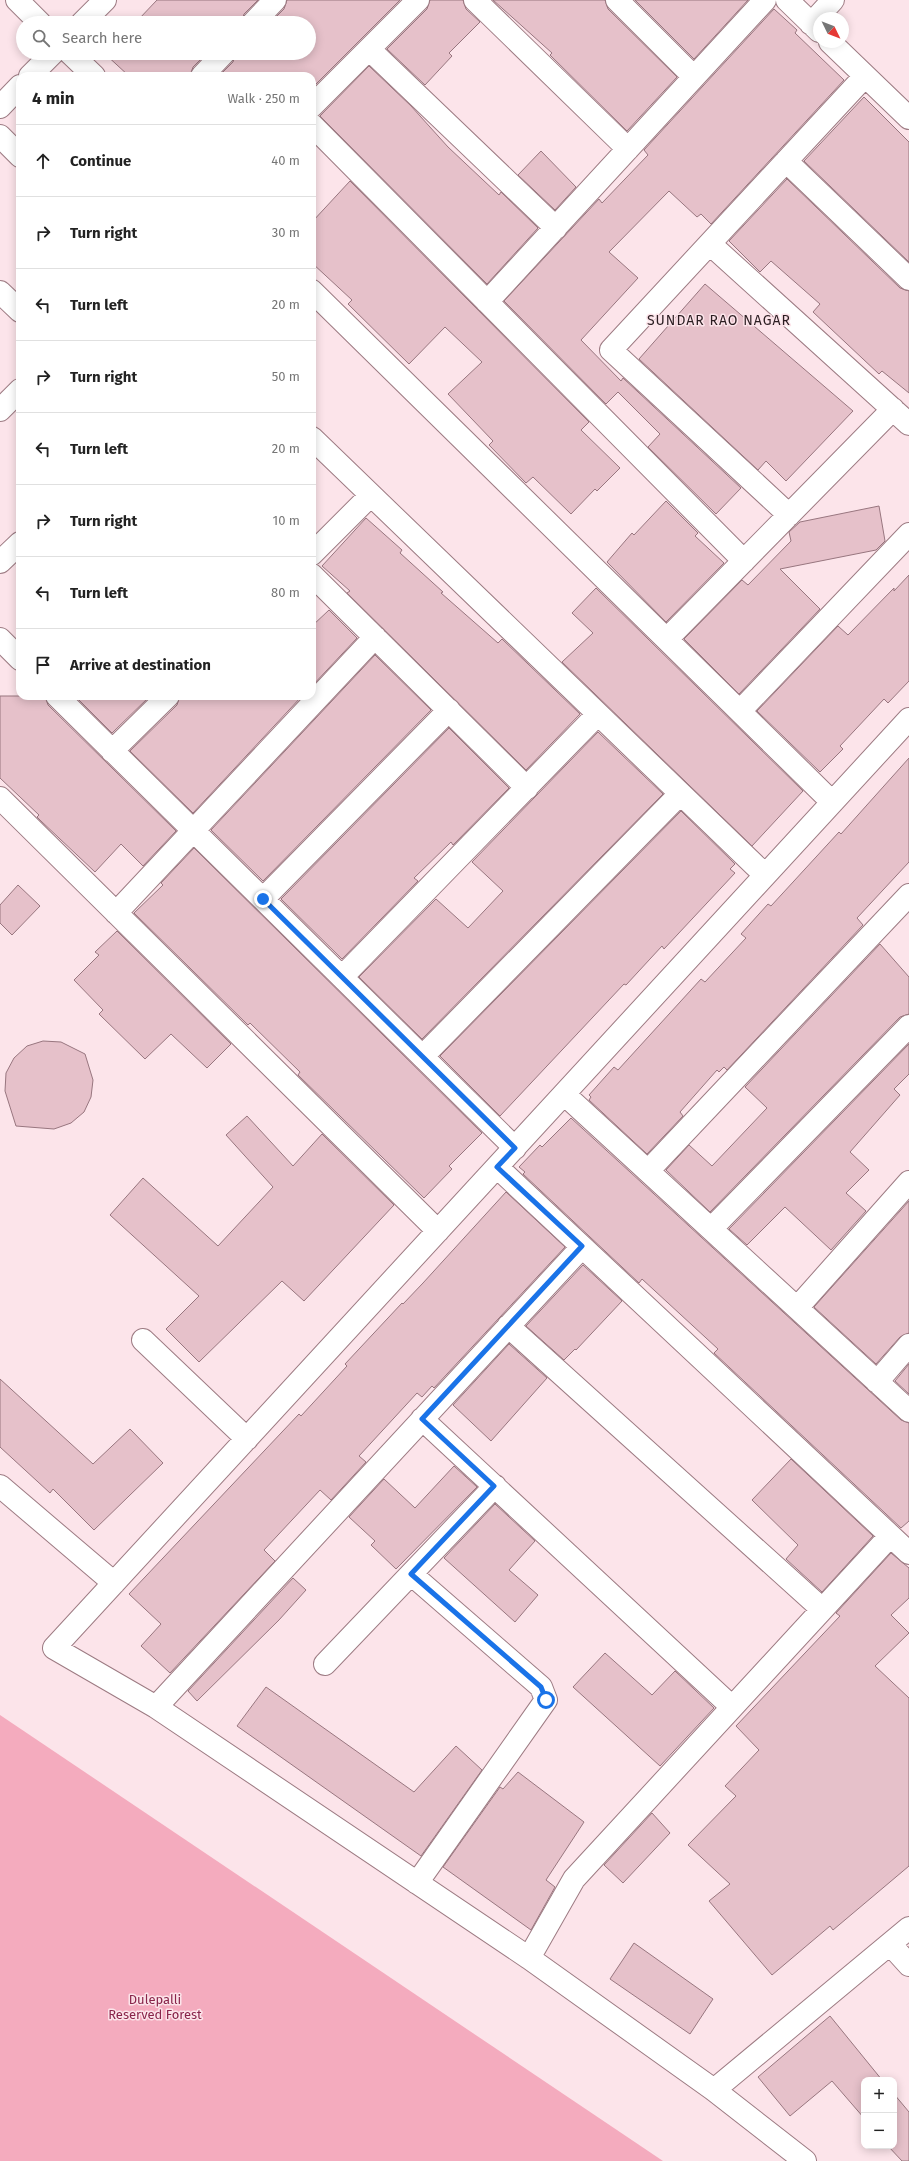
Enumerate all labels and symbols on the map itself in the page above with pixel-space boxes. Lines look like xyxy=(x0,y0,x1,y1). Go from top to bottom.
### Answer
north arrow xyxy=(813,12,849,48)
district label: SUNDAR RAO NAGAR xyxy=(647,312,791,329)
route end xyxy=(254,890,272,908)
route start xyxy=(537,1691,555,1709)
park label: Dulepalli Reserved Forest xyxy=(108,1992,202,2022)

